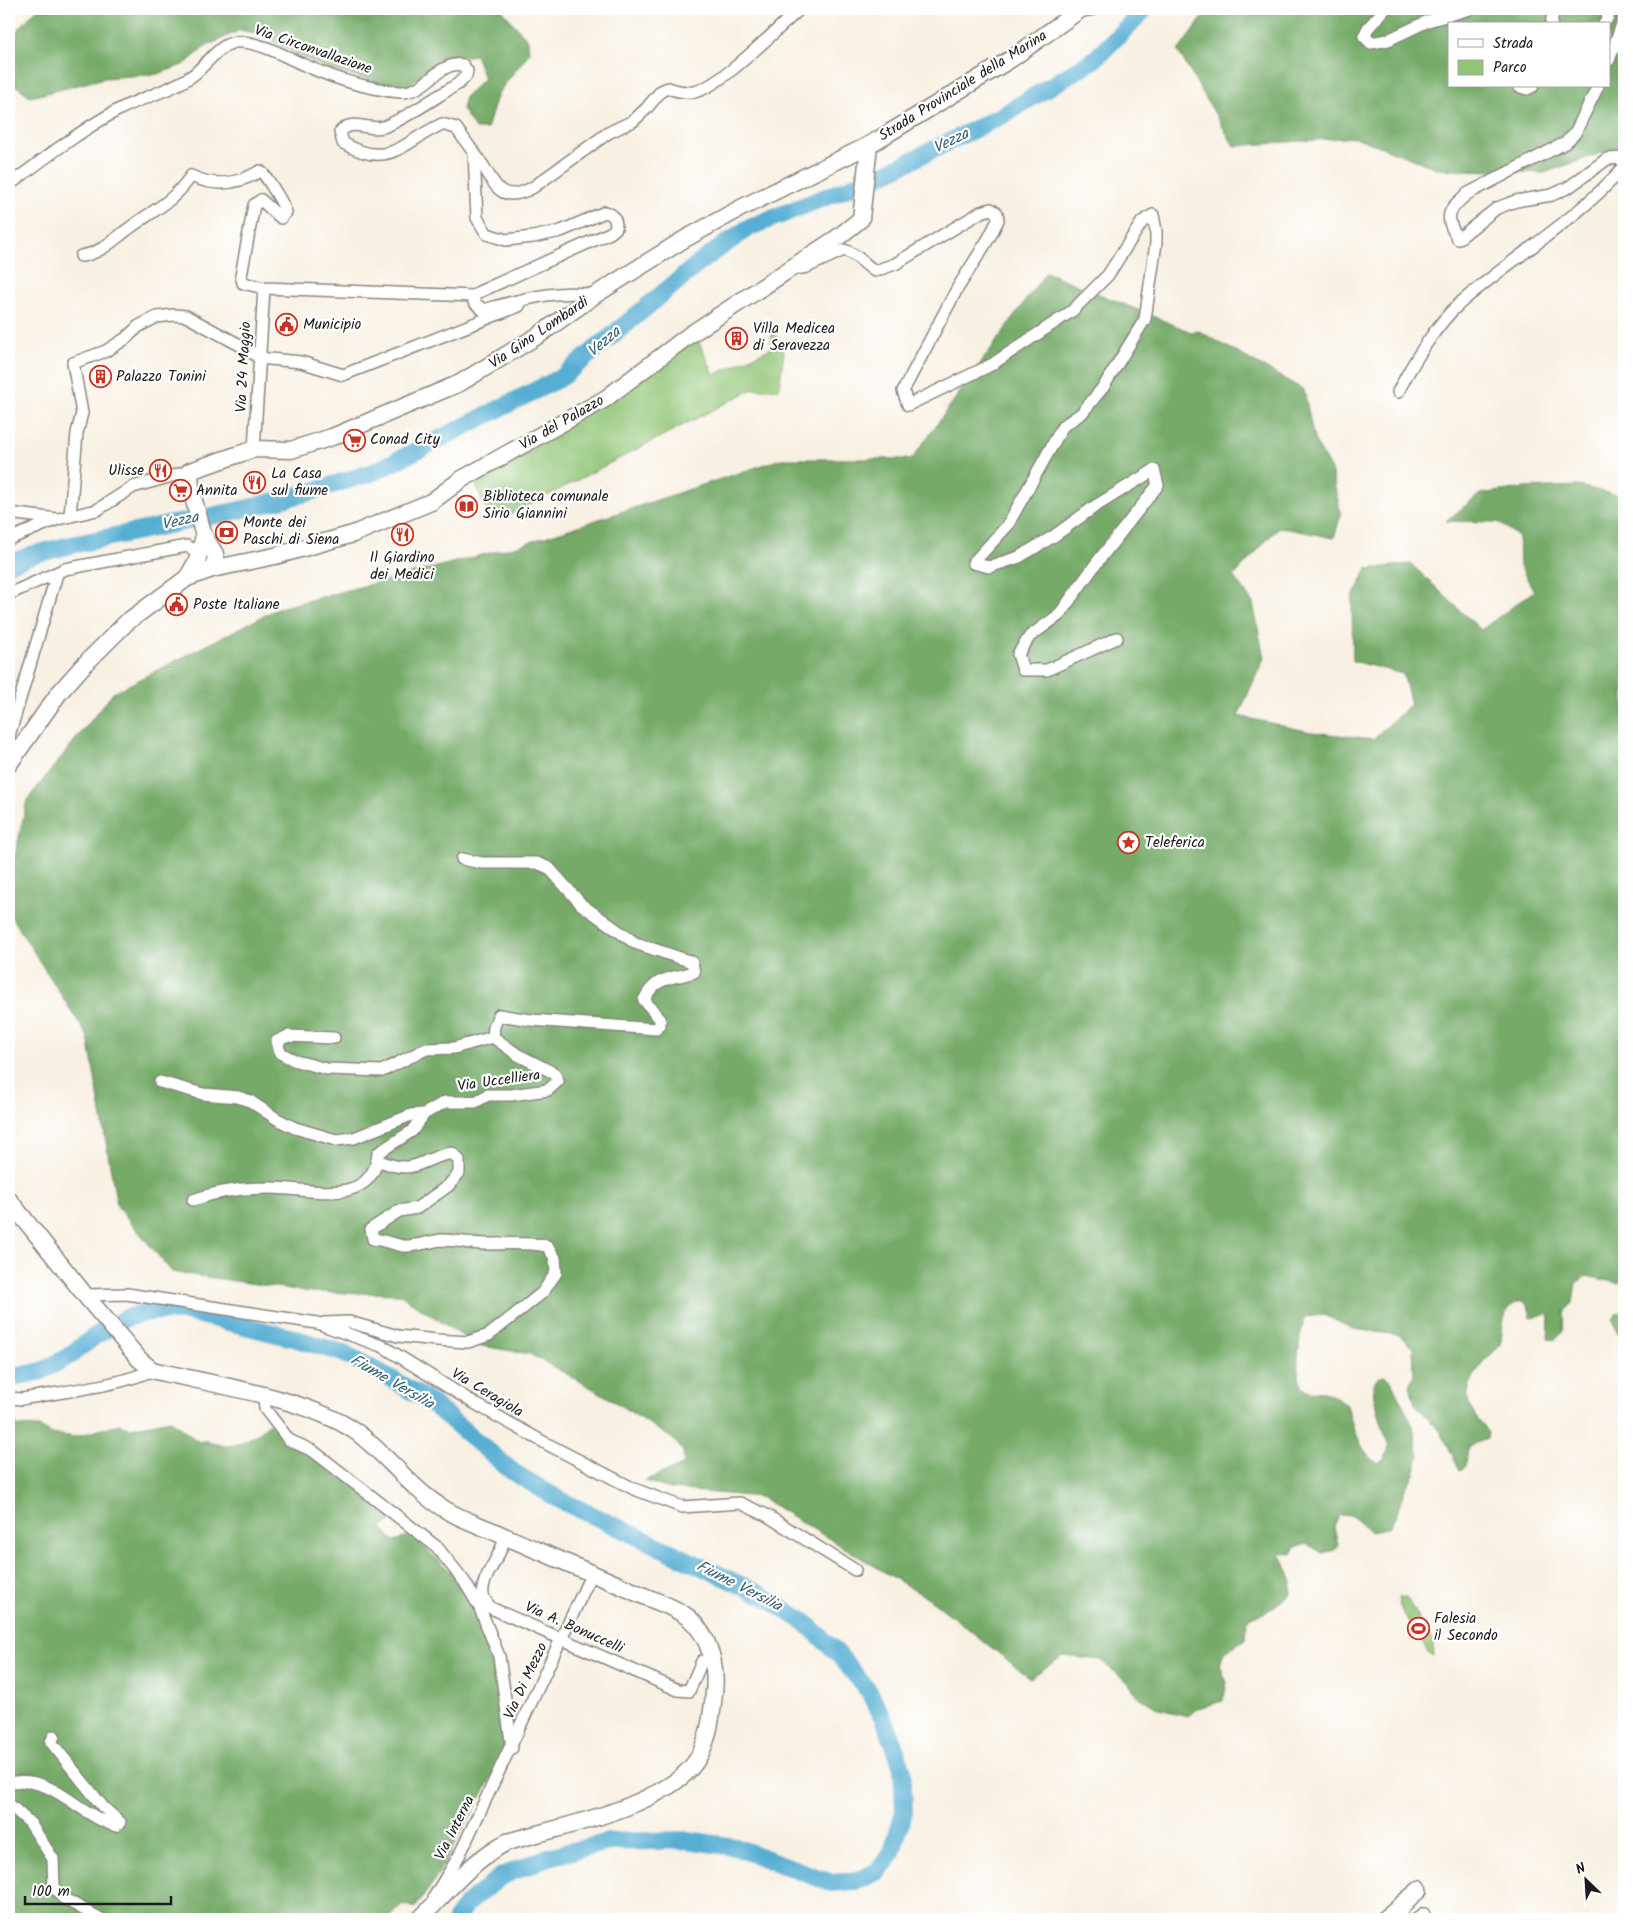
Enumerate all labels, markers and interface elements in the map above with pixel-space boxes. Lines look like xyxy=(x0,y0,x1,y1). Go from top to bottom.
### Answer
street label: Via Circonvallazione xyxy=(251,19,375,81)
legend xyxy=(1448,22,1610,88)
street label: Strada Provinciale della Marina xyxy=(874,24,1052,148)
text: Strada xyxy=(1493,32,1533,56)
text: Parco xyxy=(1493,56,1527,80)
water label: Vezza xyxy=(929,121,975,160)
street label: Via Gino Lombardi xyxy=(484,290,595,375)
public building icon: Municipio xyxy=(275,313,299,337)
place label: Municipio xyxy=(303,313,362,337)
place label: Villa Medicea di Seravezza xyxy=(753,317,835,358)
water label: Vezza xyxy=(582,319,627,364)
street label: Via 24 Maggio xyxy=(230,321,258,413)
building icon: Villa Medicea di Seravezza xyxy=(725,326,749,350)
building icon: Palazzo Tonini xyxy=(88,365,112,389)
place label: Palazzo Tonini xyxy=(116,365,207,389)
street label: Via del Palazzo xyxy=(515,389,609,457)
supermarket icon: Conad City xyxy=(342,428,366,452)
place label: Conad City xyxy=(370,428,441,452)
place label: Ulisse xyxy=(108,459,144,483)
restaurant icon: Ulisse xyxy=(148,459,172,483)
place label: La Casa sul fiume xyxy=(271,462,328,503)
restaurant icon: La Casa sul fiume xyxy=(243,471,267,495)
supermarket icon: Annita xyxy=(168,479,192,503)
place label: Annita xyxy=(196,479,238,503)
place label: Biblioteca comunale Sirio Giannini xyxy=(483,485,609,526)
library icon: Biblioteca comunale Sirio Giannini xyxy=(455,494,479,518)
water label: Vezza xyxy=(159,504,202,537)
place label: Monte dei Paschi di Siena xyxy=(243,511,339,552)
bank icon: Monte dei Paschi di Siena xyxy=(215,520,239,544)
restaurant icon: Il Giardino dei Medici xyxy=(390,523,414,547)
place label: Il Giardino dei Medici xyxy=(370,546,435,587)
public building icon: Poste Italiane xyxy=(165,593,189,617)
place label: Poste Italiane xyxy=(193,593,280,617)
place icon: Teleferica xyxy=(1117,831,1141,855)
place label: Teleferica xyxy=(1145,831,1205,855)
street label: Via Uccelliera xyxy=(456,1063,542,1099)
water label: Fiume Versilia xyxy=(345,1348,440,1417)
street label: Via Ceragiola xyxy=(446,1362,528,1424)
water label: Fiume Versilia xyxy=(692,1554,787,1619)
street label: Via A. Bonuccelli xyxy=(521,1596,629,1661)
place label: Falesia il Secondo xyxy=(1434,1607,1498,1648)
sports icon: Falesia il Secondo xyxy=(1406,1616,1430,1640)
street label: Via Di Mezzo xyxy=(498,1638,554,1723)
street label: Via Interna xyxy=(428,1791,482,1865)
north arrow xyxy=(1560,1856,1610,1906)
text: N xyxy=(1572,1857,1590,1881)
scale bar xyxy=(25,1873,171,1905)
text: 100 m xyxy=(32,1880,70,1904)

